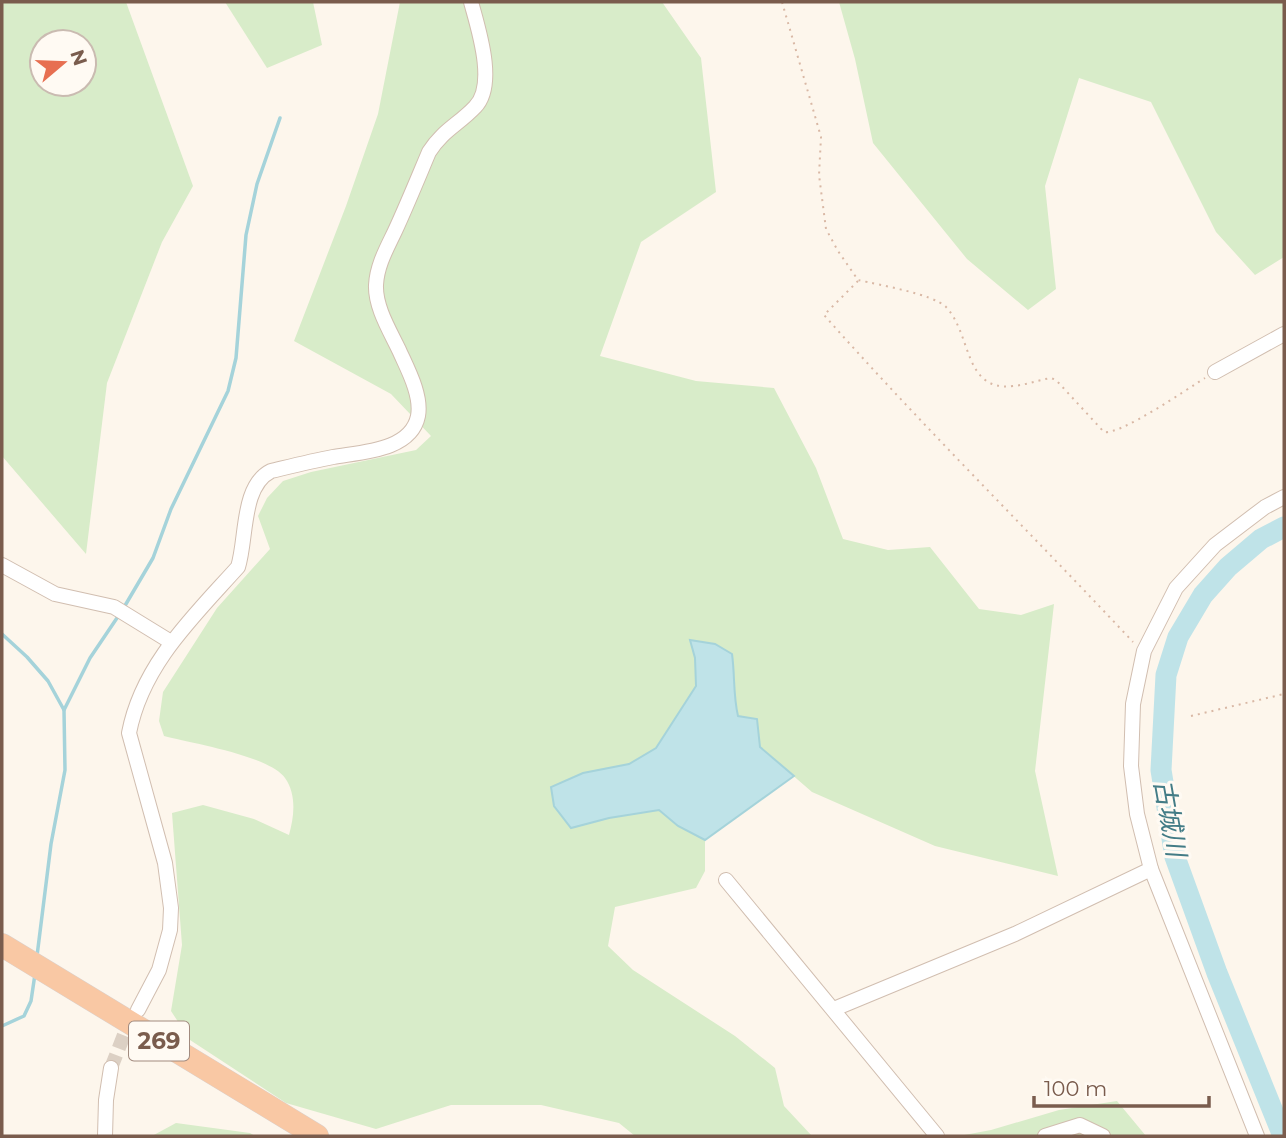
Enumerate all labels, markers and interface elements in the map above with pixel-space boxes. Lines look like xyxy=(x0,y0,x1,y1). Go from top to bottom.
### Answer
north arrow xyxy=(28,28,98,98)
text: N xyxy=(65,47,92,69)
water label: 古城川 xyxy=(1147,777,1193,862)
road number: 269 xyxy=(129,1022,189,1060)
scale bar xyxy=(1034,1064,1209,1108)
text: 100 m xyxy=(1044,1076,1107,1101)

